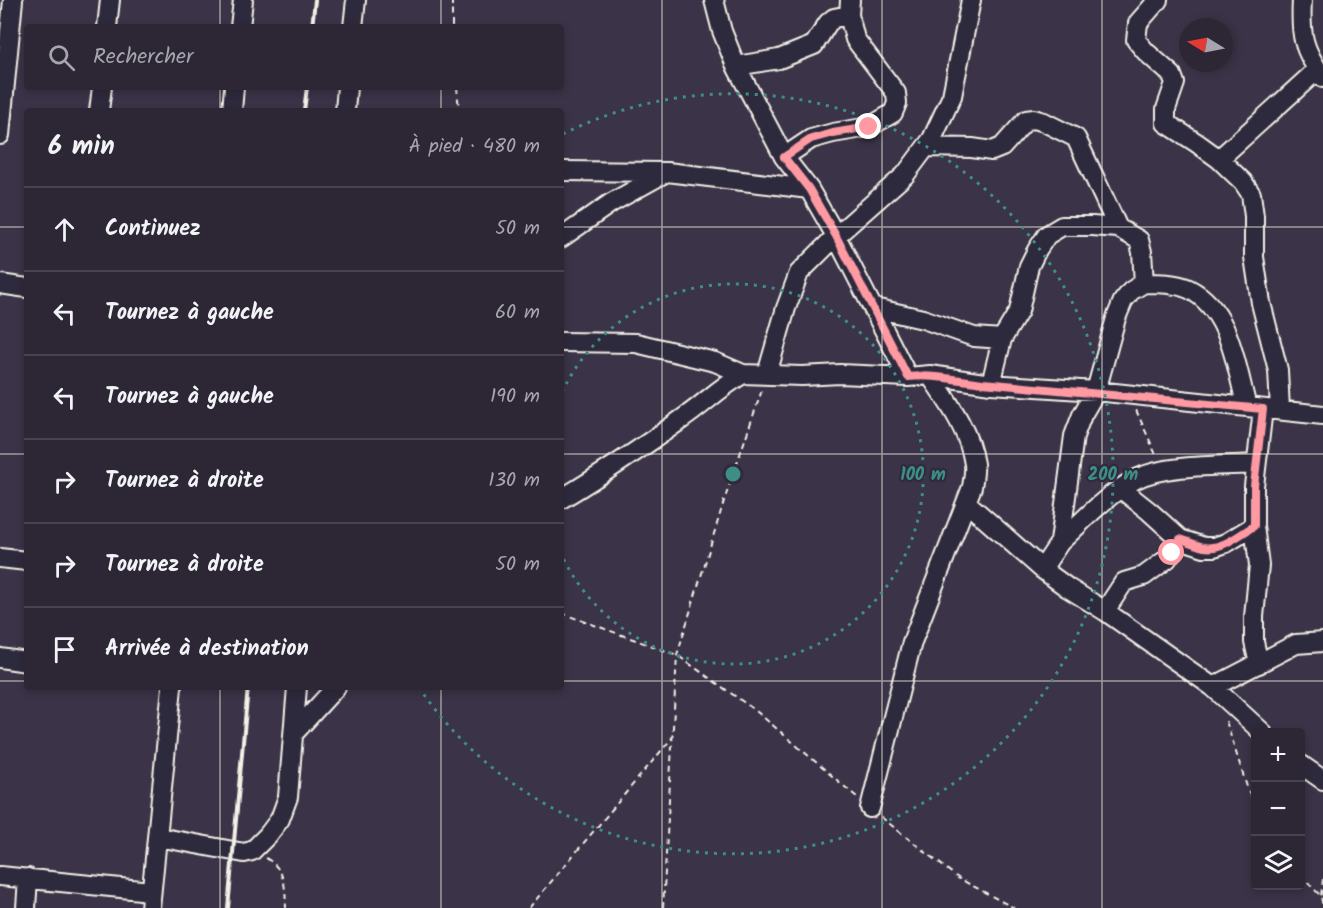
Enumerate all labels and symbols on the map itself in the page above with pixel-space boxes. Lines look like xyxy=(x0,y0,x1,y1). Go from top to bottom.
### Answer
north arrow xyxy=(1179,18,1233,72)
route end xyxy=(855,113,881,139)
text: 100 m xyxy=(900,461,946,490)
text: 200 m xyxy=(1088,461,1139,490)
centre of rings xyxy=(723,464,743,484)
route start xyxy=(1158,539,1184,565)

